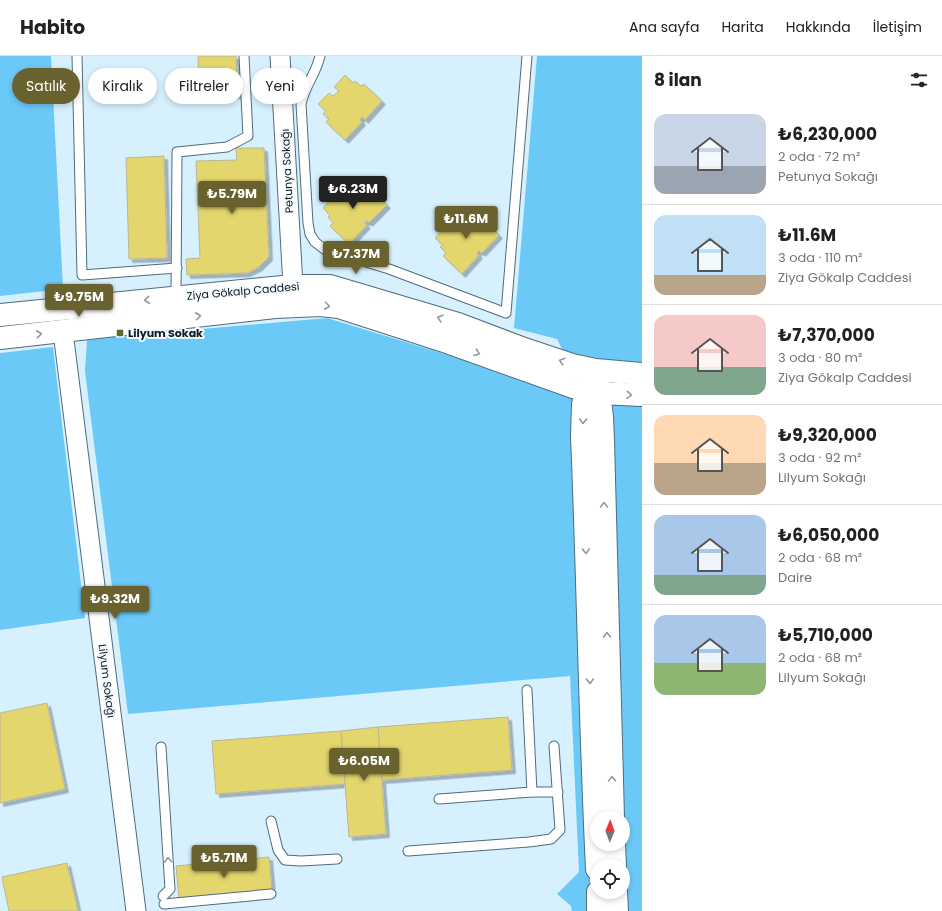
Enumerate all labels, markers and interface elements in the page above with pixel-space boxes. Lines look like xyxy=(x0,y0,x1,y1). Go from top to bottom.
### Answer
text: Habito xyxy=(20,14,85,41)
text: Ana sayfa xyxy=(629,17,699,37)
text: Harita xyxy=(721,17,764,37)
text: Hakkında xyxy=(786,17,851,37)
text: İletişim xyxy=(873,17,922,37)
chip: Satılık xyxy=(12,68,80,104)
chip: Kiralık xyxy=(88,68,157,104)
chip: Filtreler xyxy=(165,68,243,104)
chip: Yeni xyxy=(251,68,309,104)
text: 8 ilan xyxy=(654,68,702,92)
icon: filters xyxy=(908,69,930,91)
text: ₺6,230,000 xyxy=(778,122,877,146)
street label: Petunya Sokağı xyxy=(277,128,297,214)
icon: home xyxy=(686,130,734,178)
text: 2 oda · 72 m² xyxy=(778,147,860,166)
text: Petunya Sokağı xyxy=(778,167,878,186)
pin: ₺6.23M xyxy=(320,176,386,210)
text: ₺6.23M xyxy=(328,179,378,198)
pin: ₺5.79M xyxy=(199,181,265,215)
text: ₺5.79M xyxy=(207,184,257,203)
pin: ₺11.6M xyxy=(433,206,499,240)
text: ₺11.6M xyxy=(444,209,488,228)
text: ₺11.6M xyxy=(778,223,836,247)
icon: home xyxy=(686,231,734,279)
pin: ₺7.37M xyxy=(323,241,389,275)
text: ₺7.37M xyxy=(332,244,380,263)
text: 3 oda · 110 m² xyxy=(778,248,862,267)
text: Ziya Gökalp Caddesi xyxy=(778,268,912,287)
street label: Ziya Gökalp Caddesi xyxy=(186,278,300,304)
pin: ₺9.75M xyxy=(46,284,112,318)
text: ₺9.75M xyxy=(54,287,104,306)
one-way arrow xyxy=(144,296,150,305)
one-way arrow xyxy=(324,301,330,310)
one-way arrow xyxy=(195,312,201,321)
one-way arrow xyxy=(437,314,444,323)
text: ₺7,370,000 xyxy=(778,323,875,347)
place label: Lilyum Sokak xyxy=(128,325,203,341)
marker: Lilyum Sokak xyxy=(115,328,125,338)
one-way arrow xyxy=(36,330,42,339)
icon: home xyxy=(686,331,734,379)
text: 3 oda · 80 m² xyxy=(778,348,862,367)
one-way arrow xyxy=(474,349,481,357)
one-way arrow xyxy=(559,358,566,366)
text: Ziya Gökalp Caddesi xyxy=(778,368,912,387)
one-way arrow xyxy=(626,390,632,399)
one-way arrow xyxy=(579,418,587,424)
text: ₺9,320,000 xyxy=(778,423,877,447)
icon: home xyxy=(686,431,734,479)
text: 3 oda · 92 m² xyxy=(778,448,862,467)
text: Lilyum Sokağı xyxy=(778,468,866,487)
one-way arrow xyxy=(600,502,609,508)
text: ₺6,050,000 xyxy=(778,523,879,547)
icon: home xyxy=(686,531,734,579)
one-way arrow xyxy=(582,548,591,554)
text: 2 oda · 68 m² xyxy=(778,548,862,567)
text: Daire xyxy=(778,568,812,587)
pin: ₺9.32M xyxy=(82,586,148,620)
text: ₺9.32M xyxy=(90,589,140,608)
text: ₺5,710,000 xyxy=(778,623,873,647)
icon: home xyxy=(686,631,734,679)
one-way arrow xyxy=(603,632,612,638)
street label: Lilyum Sokağı xyxy=(95,643,119,719)
text: 2 oda · 68 m² xyxy=(778,648,862,667)
text: Lilyum Sokağı xyxy=(778,668,866,687)
one-way arrow xyxy=(586,678,595,684)
pin: ₺6.05M xyxy=(331,748,397,782)
text: ₺6.05M xyxy=(338,751,390,770)
one-way arrow xyxy=(607,776,616,782)
north arrow xyxy=(590,811,630,851)
map controls xyxy=(590,811,630,899)
pin: ₺5.71M xyxy=(191,845,257,879)
text: ₺5.71M xyxy=(201,848,247,867)
one-way arrow xyxy=(164,857,172,863)
button: locate xyxy=(590,859,630,899)

